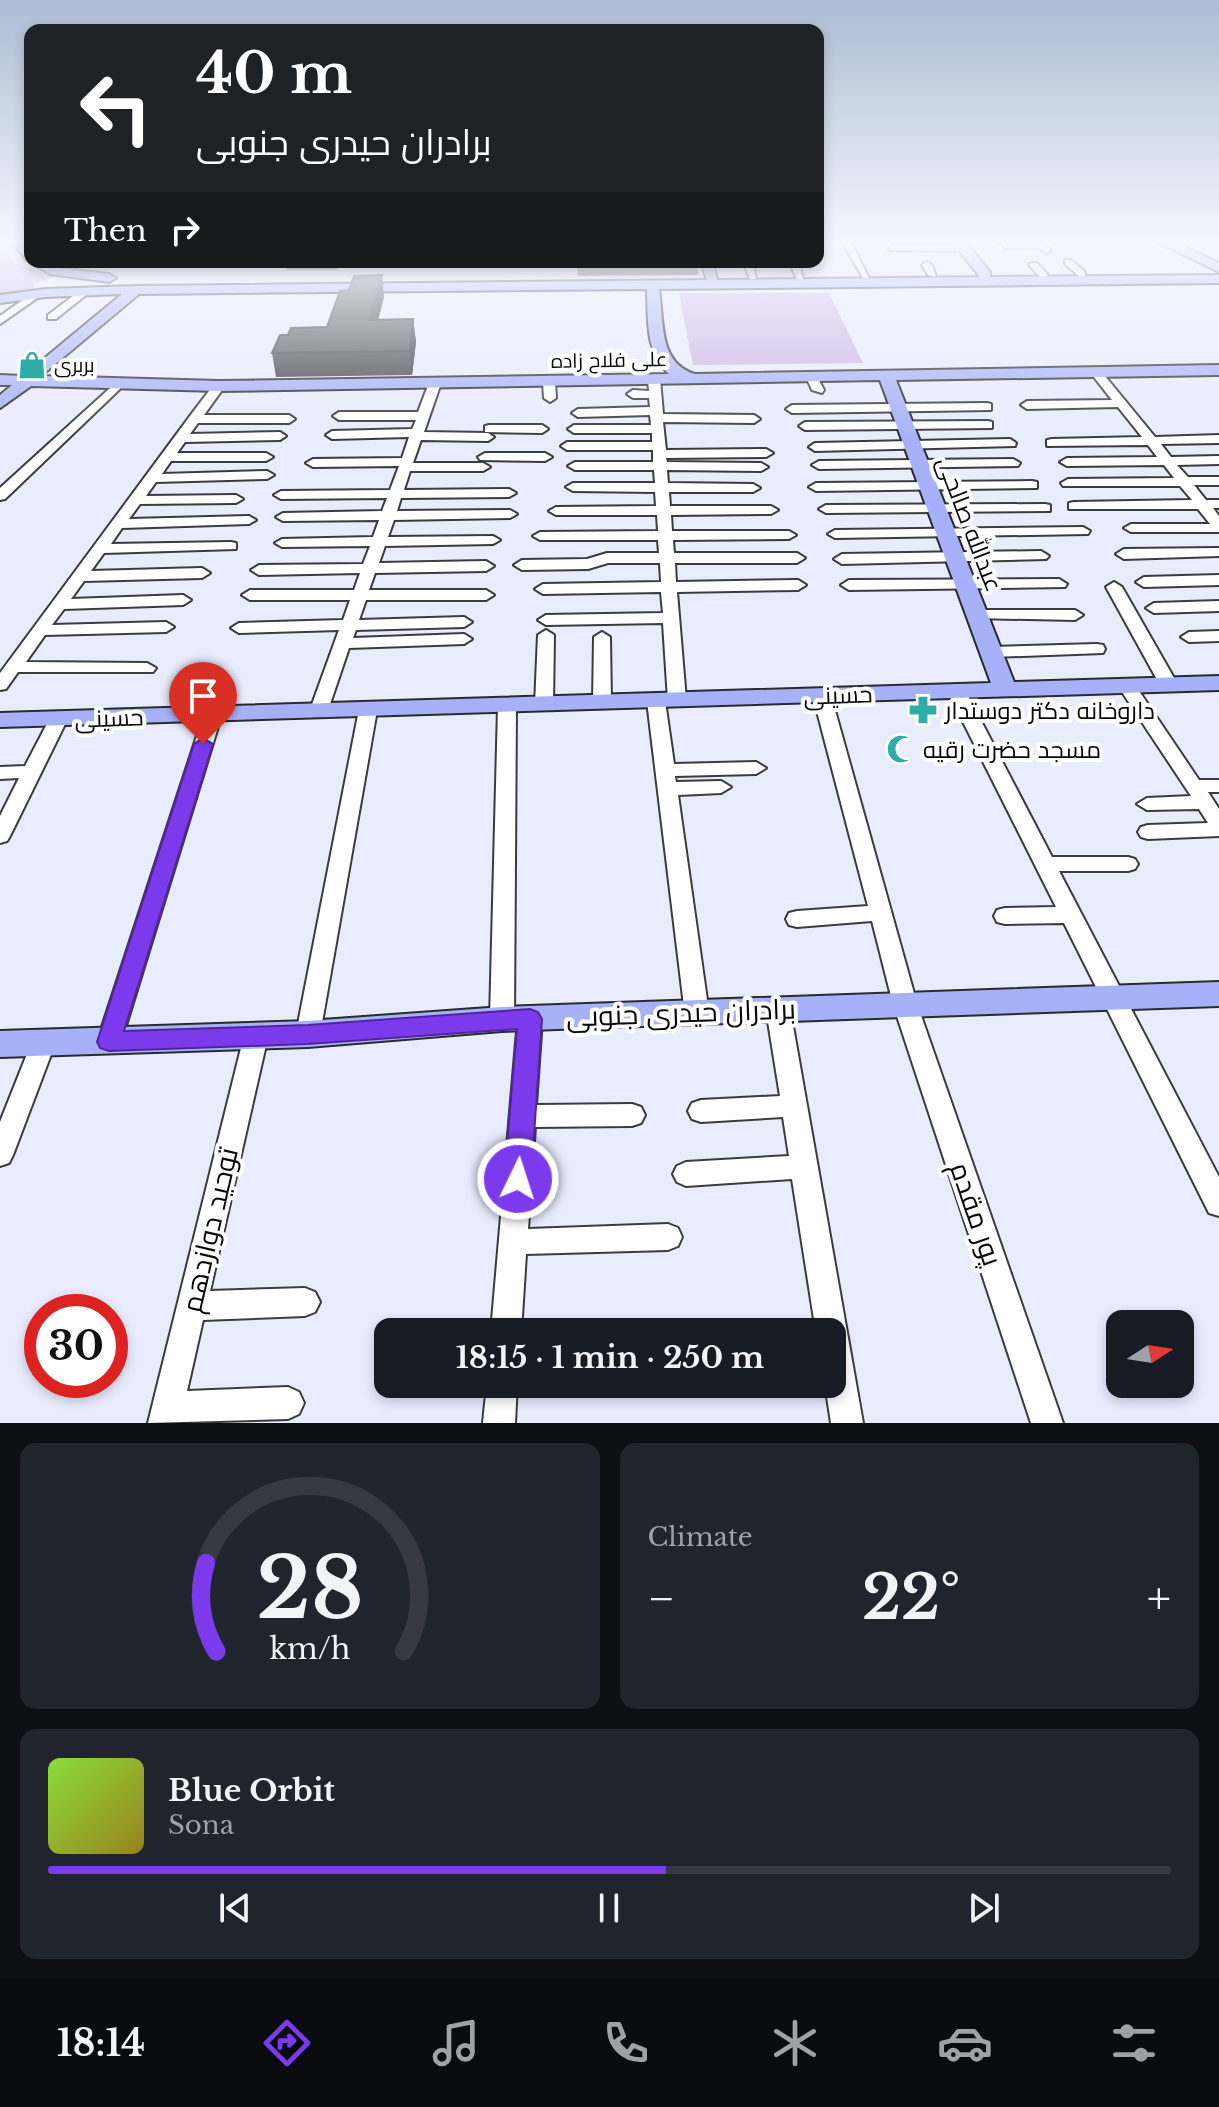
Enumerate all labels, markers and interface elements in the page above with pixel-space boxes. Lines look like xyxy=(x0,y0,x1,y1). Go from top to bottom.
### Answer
text: 40 m xyxy=(196,39,352,108)
icon: left xyxy=(64,56,168,160)
text: برادران حیدری جنوبی xyxy=(196,120,492,165)
icon: right xyxy=(163,208,207,252)
text: Then xyxy=(64,212,147,249)
street label: علی فلاح زاده xyxy=(551,347,667,375)
shop icon: بربری xyxy=(17,350,47,380)
place label: بربری xyxy=(54,353,95,378)
street label: عبدالله صالحی xyxy=(931,452,1010,595)
pin xyxy=(169,662,237,744)
icon: arrive xyxy=(181,674,225,718)
street label: حسینی xyxy=(803,679,873,711)
pharmacy icon: داروخانه دکتر دوستدار xyxy=(908,695,938,725)
place label: داروخانه دکتر دوستدار xyxy=(943,696,1155,725)
street label: حسینی xyxy=(74,702,144,734)
mosque icon: مسجد حضرت رقیه xyxy=(886,734,916,764)
place label: مسجد حضرت رقیه xyxy=(923,735,1101,764)
street label: برادران حیدری جنوبی xyxy=(565,991,797,1035)
position arrow xyxy=(476,1137,560,1221)
street label: توحید دوازدهم xyxy=(174,1144,248,1316)
street label: پور مقدم xyxy=(940,1158,1010,1272)
speed limit sign: 30 xyxy=(24,1294,128,1398)
north arrow xyxy=(1106,1310,1194,1398)
map controls xyxy=(1106,1310,1194,1398)
text: 18:15 · 1 min · 250 m xyxy=(456,1339,764,1376)
text: Climate xyxy=(648,1521,753,1553)
text: 28 xyxy=(256,1537,363,1640)
text: 22° xyxy=(862,1561,960,1635)
text: − xyxy=(648,1571,675,1626)
text: + xyxy=(1147,1571,1171,1626)
text: km/h xyxy=(269,1631,350,1667)
text: Blue Orbit xyxy=(168,1772,335,1809)
text: Sona xyxy=(168,1809,234,1841)
icon: previous xyxy=(213,1886,257,1930)
icon: pause xyxy=(587,1886,631,1930)
icon: next xyxy=(962,1886,1006,1930)
icon: directions xyxy=(259,2015,315,2071)
icon: music xyxy=(428,2015,484,2071)
icon: phone xyxy=(598,2015,654,2071)
icon: climate xyxy=(767,2015,823,2071)
icon: car xyxy=(937,2015,993,2071)
icon: filters xyxy=(1106,2015,1162,2071)
text: 18:14 xyxy=(57,2021,145,2066)

